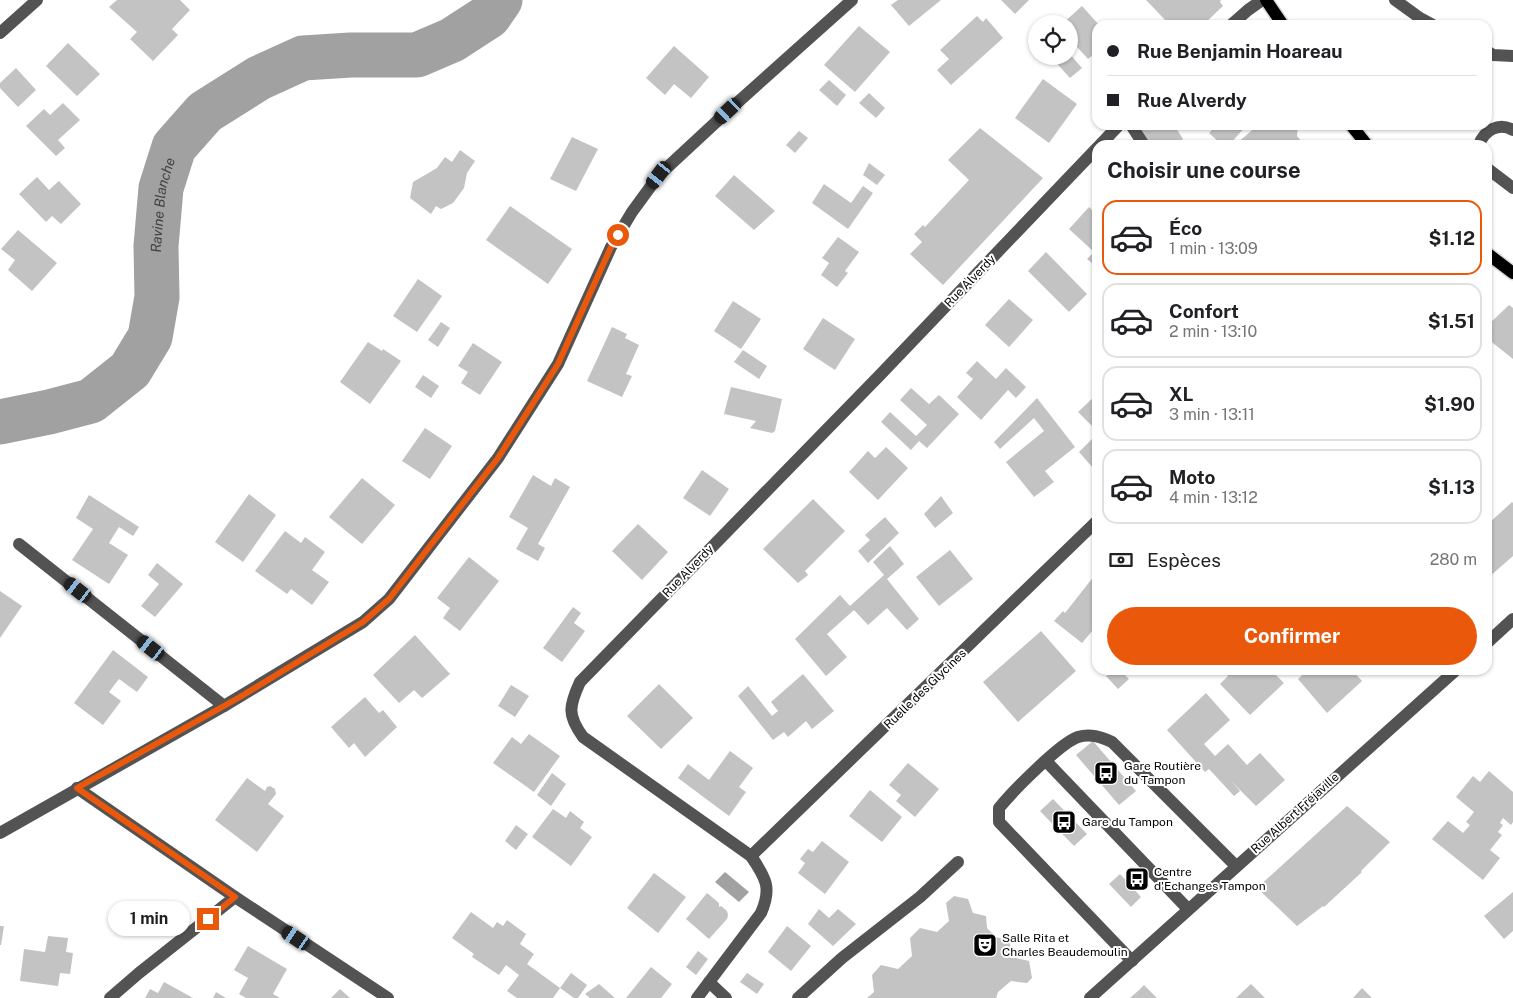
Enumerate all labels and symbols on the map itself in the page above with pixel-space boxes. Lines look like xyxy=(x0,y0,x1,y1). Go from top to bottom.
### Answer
car xyxy=(711,95,744,127)
water label: Ravine Blanche xyxy=(148,155,178,253)
car xyxy=(643,159,674,191)
route start xyxy=(607,224,629,246)
street label: Rue Alverdy xyxy=(942,251,999,310)
street label: Rue Alverdy xyxy=(660,541,717,600)
car xyxy=(61,575,94,605)
car xyxy=(134,633,167,663)
street label: Ruelle des Glycines xyxy=(881,646,969,732)
place label: Gare Routière du Tampon xyxy=(1124,759,1201,787)
bus stop icon: Gare Routière du Tampon xyxy=(1093,760,1119,786)
street label: Rue Albert Fréjaville xyxy=(1248,770,1342,856)
bus stop icon: Gare du Tampon xyxy=(1051,809,1077,835)
place label: Gare du Tampon xyxy=(1082,815,1173,829)
place label: Centre d'Echanges Tampon xyxy=(1154,865,1266,893)
bus stop icon: Centre d'Echanges Tampon xyxy=(1124,866,1150,892)
callout: 1 min xyxy=(108,902,190,936)
route end xyxy=(197,908,219,930)
car xyxy=(279,923,312,953)
place label: Salle Rita et Charles Beaudemoulin xyxy=(1002,931,1128,959)
theatre icon: Salle Rita et Charles Beaudemoulin xyxy=(972,932,998,958)

